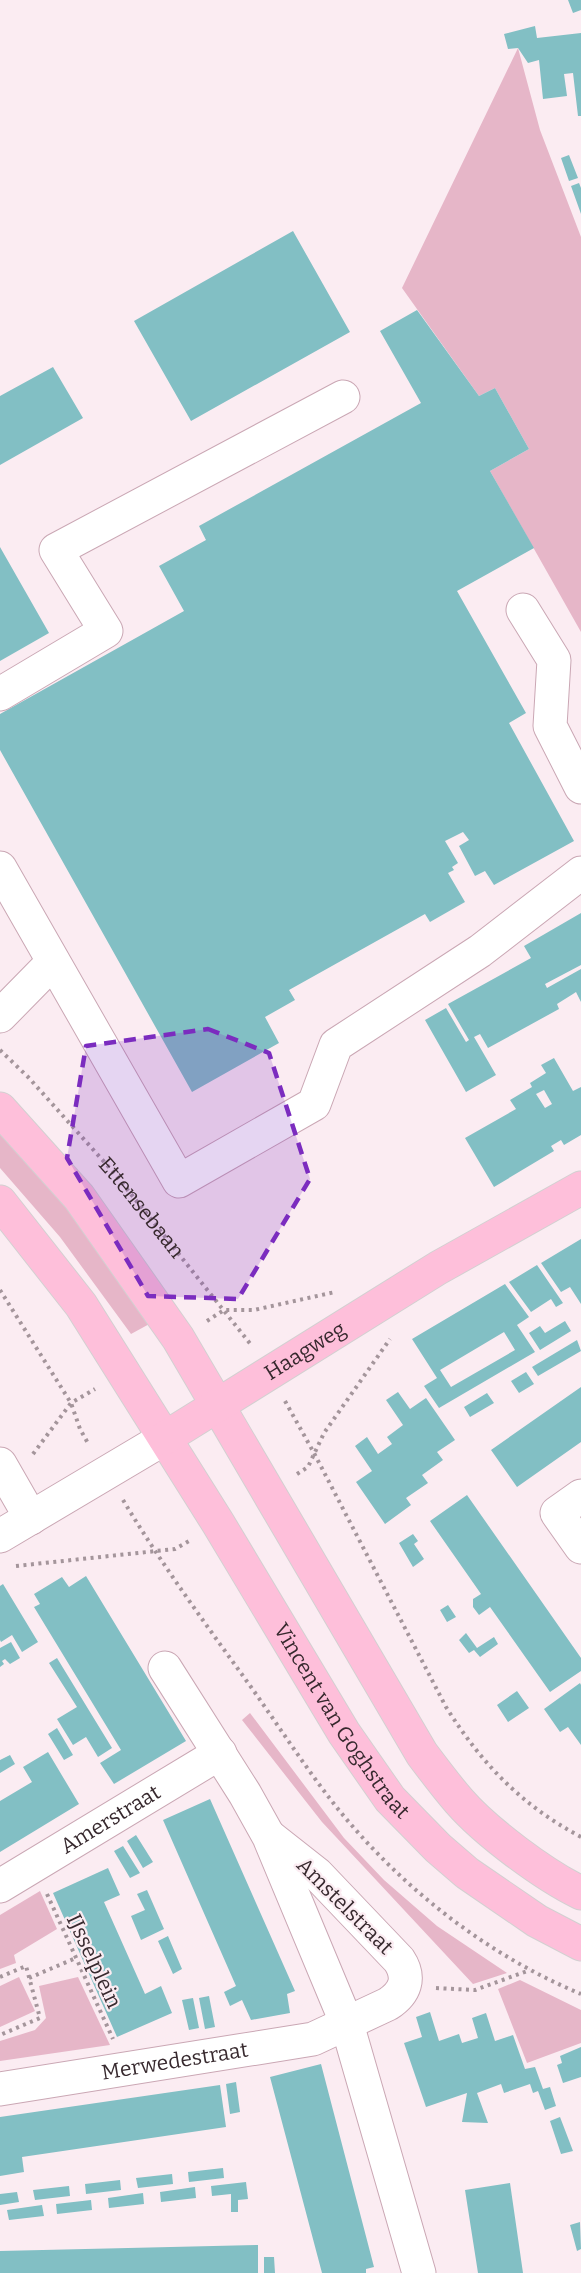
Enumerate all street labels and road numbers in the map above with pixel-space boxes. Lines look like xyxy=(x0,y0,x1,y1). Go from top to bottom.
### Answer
street label: Ettensebaan xyxy=(93,1152,190,1263)
street label: Haagweg xyxy=(260,1316,351,1386)
street label: Vincent van Goghstraat xyxy=(268,1618,415,1824)
street label: Amerstraat xyxy=(56,1779,165,1859)
street label: Amstelstraat xyxy=(291,1852,399,1960)
street label: IJsselplein xyxy=(61,1910,127,2012)
street label: Merwedestraat xyxy=(100,2037,250,2086)

